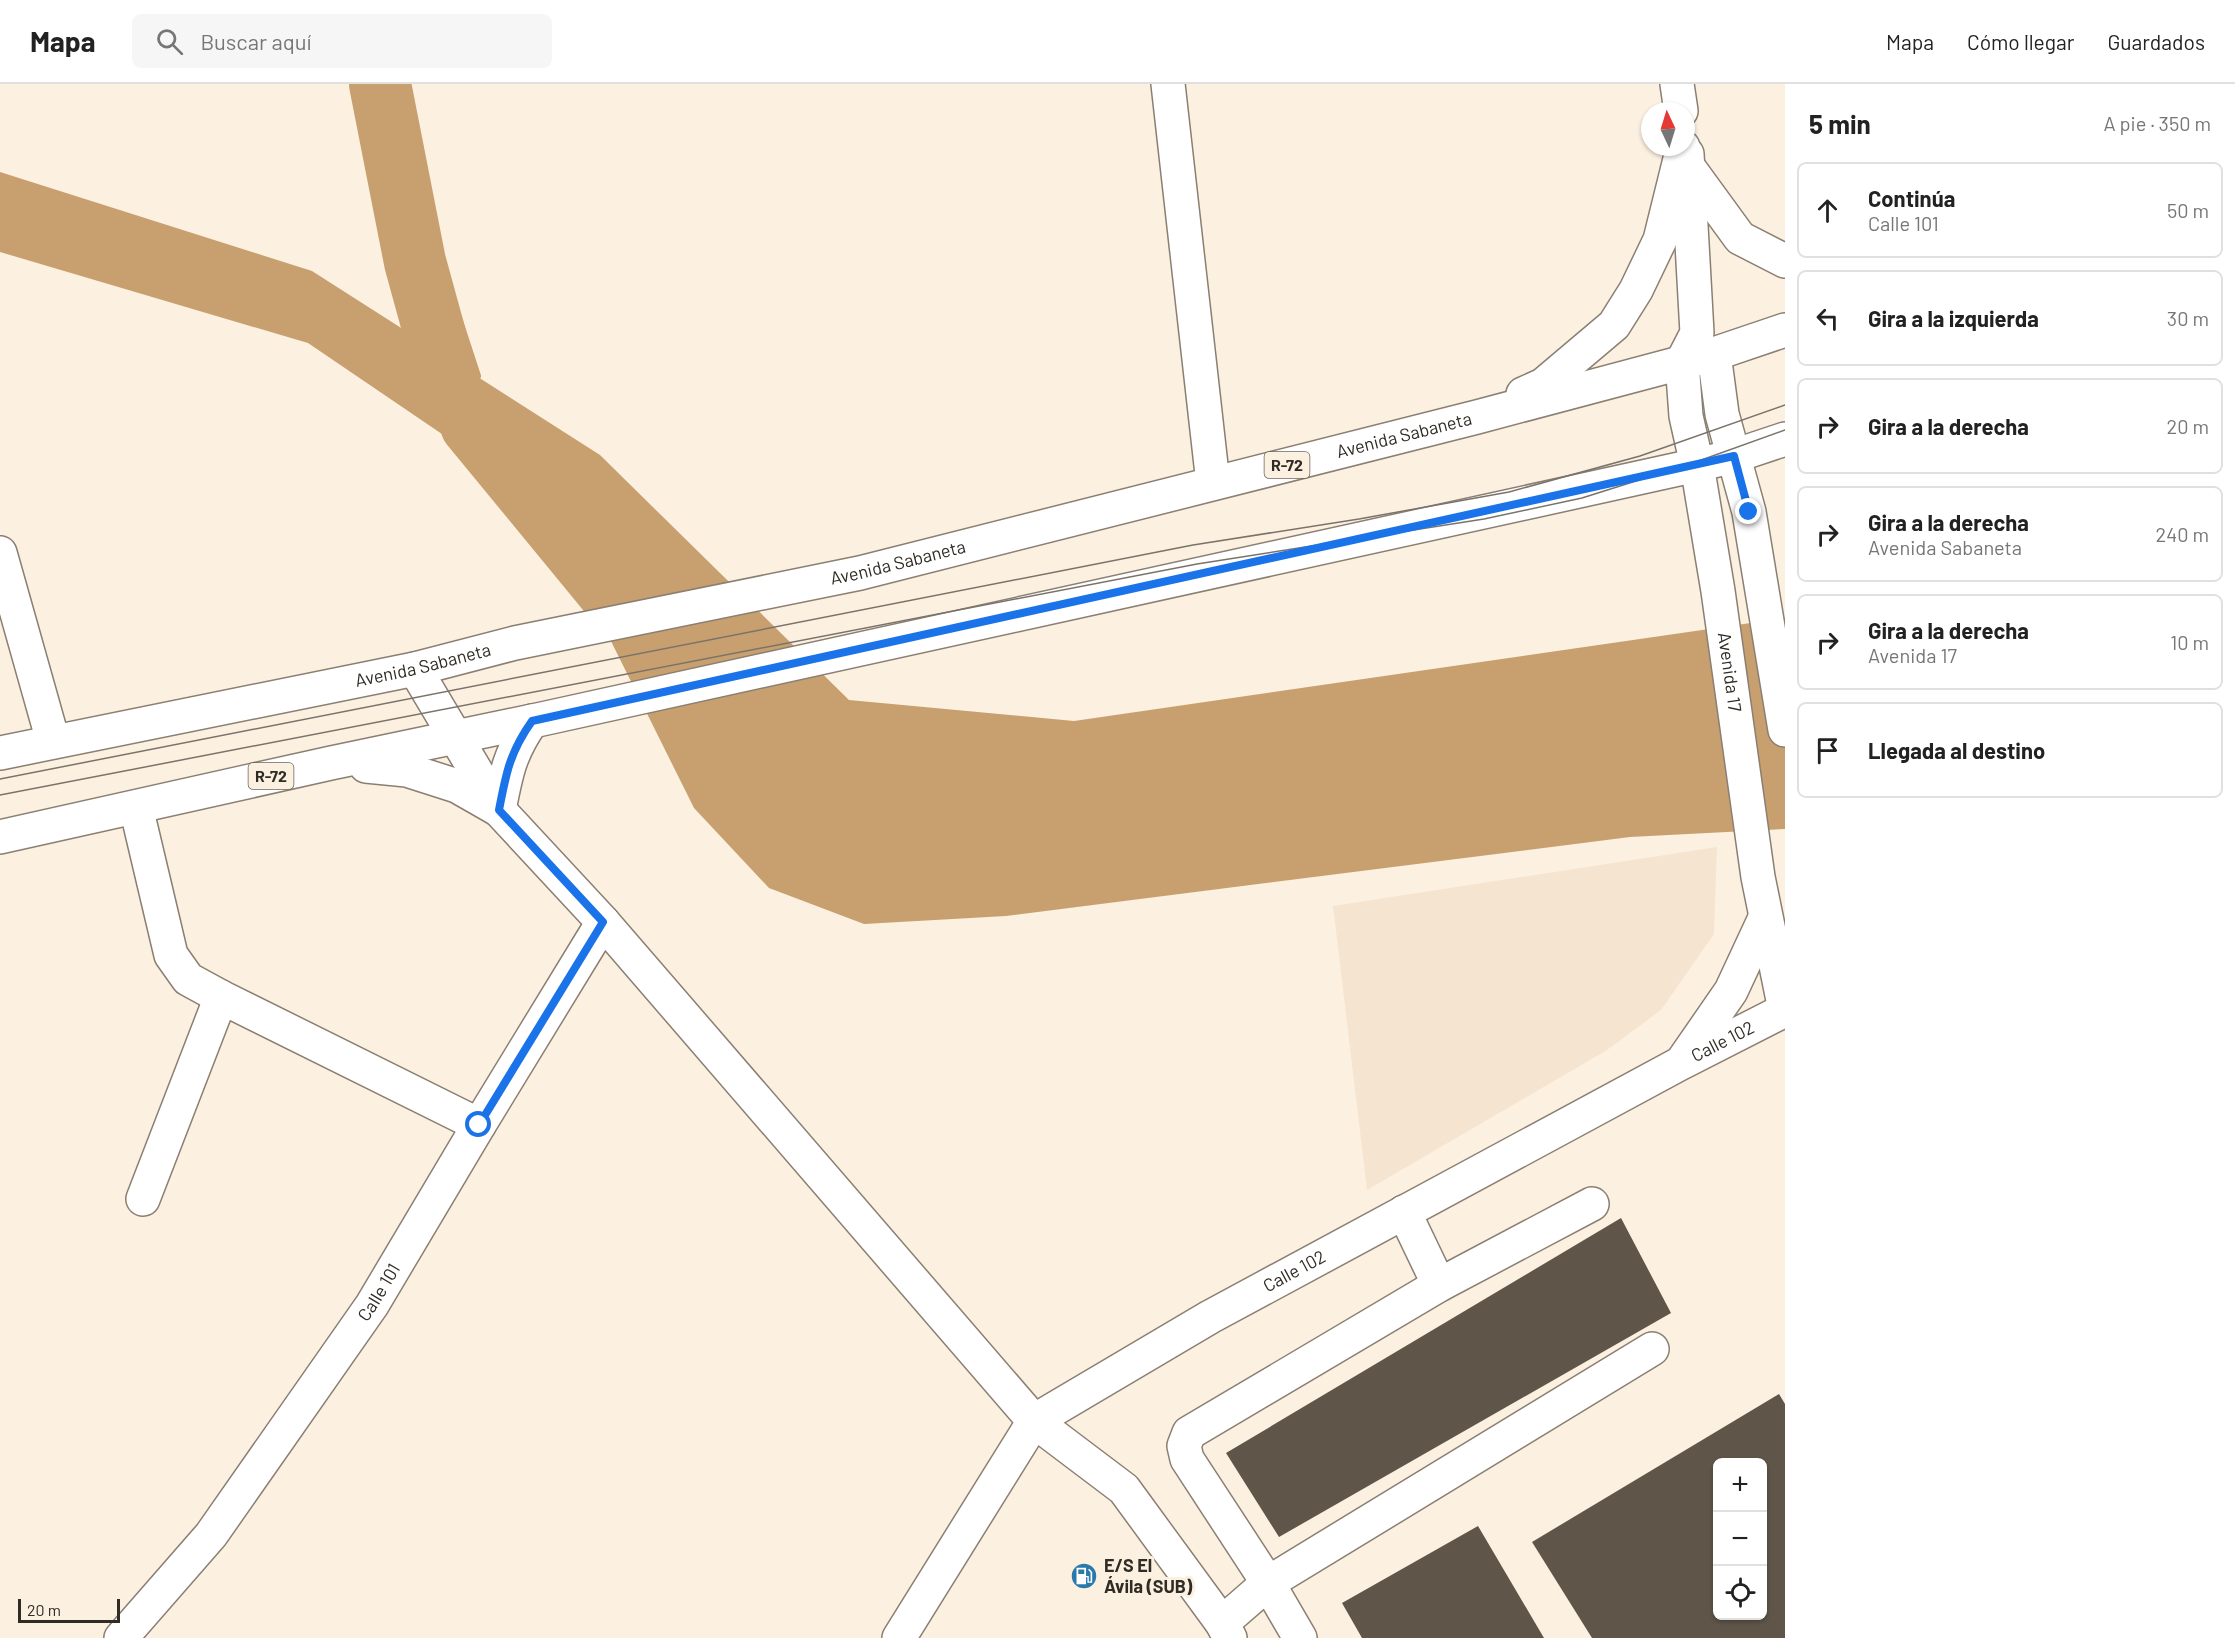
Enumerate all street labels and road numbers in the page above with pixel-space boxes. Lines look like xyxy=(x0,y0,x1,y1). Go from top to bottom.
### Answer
street label: Avenida Sabaneta xyxy=(1334,407,1474,462)
road number: R-72 xyxy=(1264,452,1310,478)
street label: Avenida Sabaneta xyxy=(828,535,968,589)
street label: Avenida 17 xyxy=(1714,631,1747,714)
street label: Avenida Sabaneta xyxy=(353,638,493,691)
road number: R-72 xyxy=(248,763,294,789)
street label: Calle 102 xyxy=(1687,1016,1757,1066)
street label: Calle 102 xyxy=(1259,1245,1329,1296)
street label: Calle 101 xyxy=(352,1259,404,1325)

